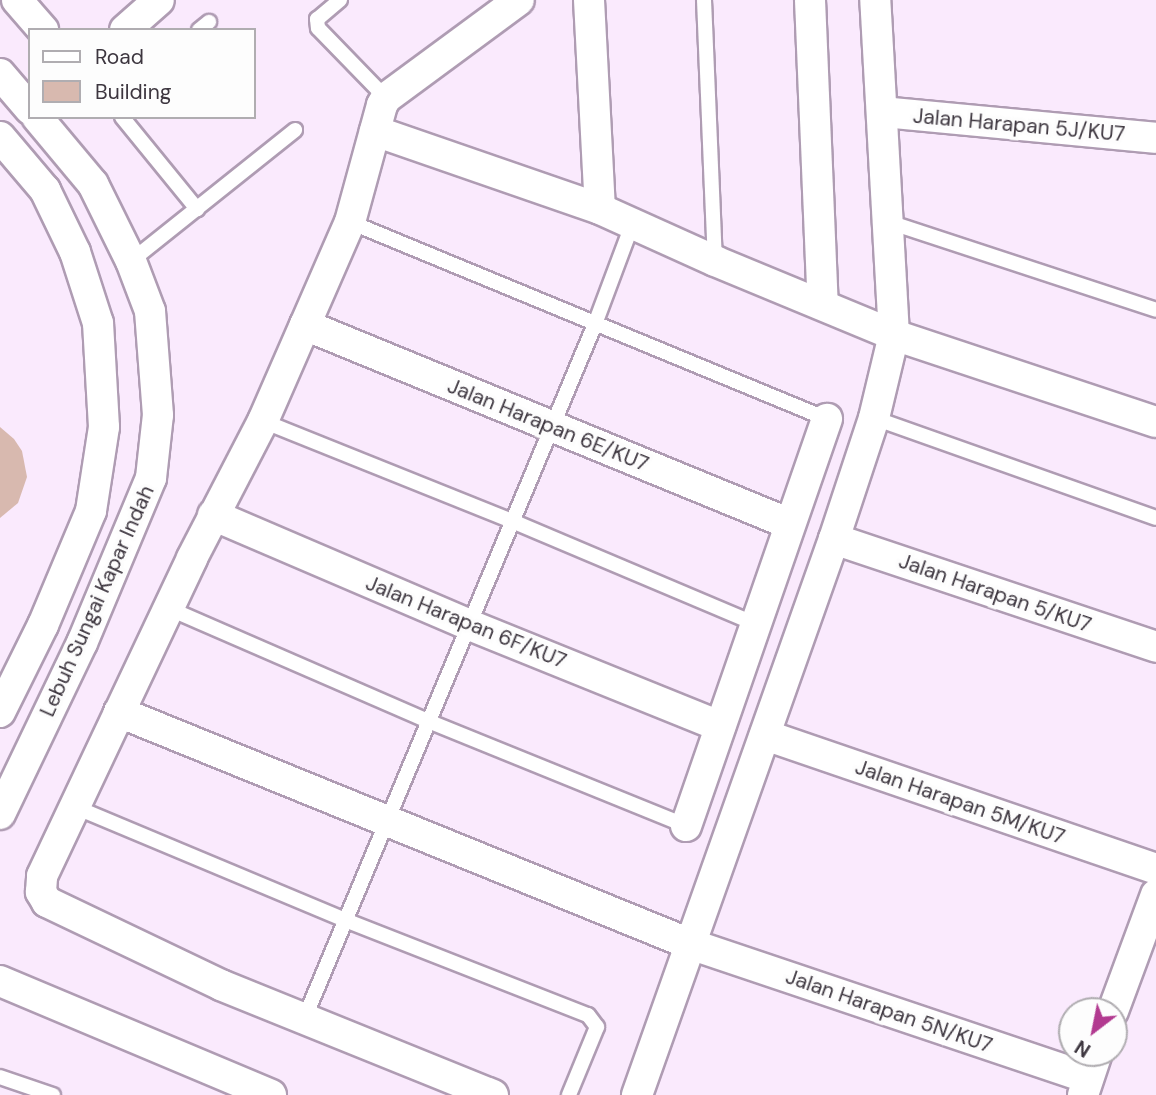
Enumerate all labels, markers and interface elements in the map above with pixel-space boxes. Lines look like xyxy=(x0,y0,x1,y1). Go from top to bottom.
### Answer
legend xyxy=(28,28,256,119)
text: Road xyxy=(95,43,144,71)
text: Building xyxy=(95,78,171,106)
street label: Jalan Harapan 5J/KU7 xyxy=(912,103,1126,147)
street label: Jalan Harapan 6E/KU7 xyxy=(444,373,652,477)
street label: Lebuh Sungai Kapar Indah xyxy=(35,482,159,720)
street label: Jalan Harapan 5/KU7 xyxy=(896,548,1094,638)
street label: Jalan Harapan 6F/KU7 xyxy=(362,570,570,674)
street label: Jalan Harapan 5M/KU7 xyxy=(852,754,1068,850)
street label: Jalan Harapan 5N/KU7 xyxy=(782,964,996,1058)
north arrow xyxy=(1058,997,1128,1067)
text: N xyxy=(1070,1034,1095,1063)

